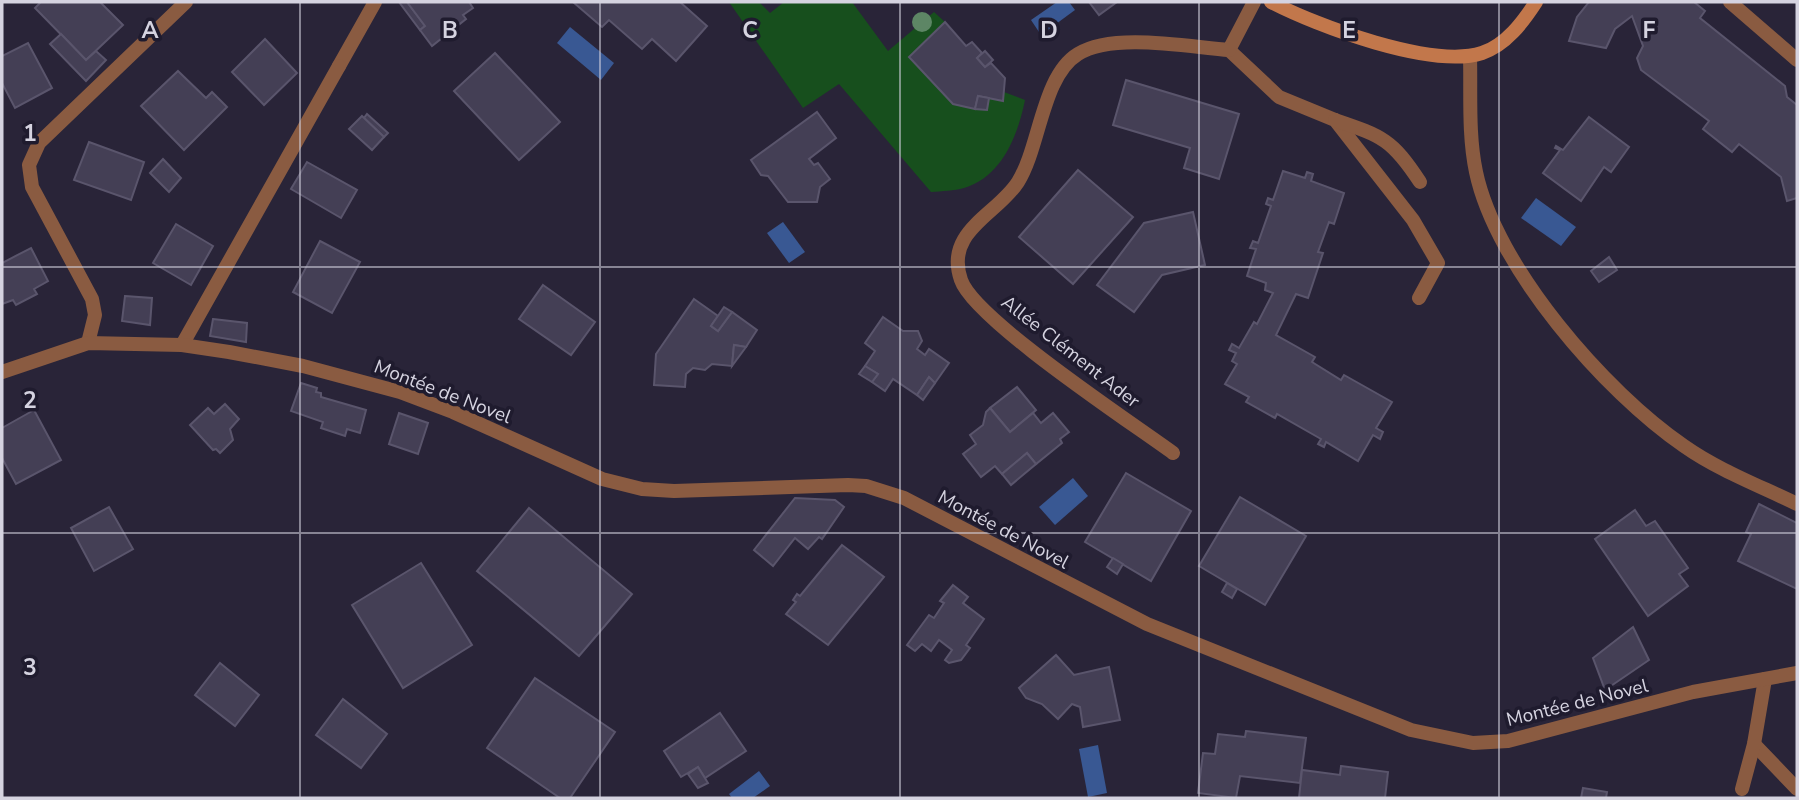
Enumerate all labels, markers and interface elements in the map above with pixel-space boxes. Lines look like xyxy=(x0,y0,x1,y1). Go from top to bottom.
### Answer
text: A xyxy=(141,15,159,46)
text: B xyxy=(442,15,458,46)
text: C xyxy=(742,15,758,46)
text: D xyxy=(1040,15,1058,46)
text: E xyxy=(1342,15,1356,46)
text: F xyxy=(1643,15,1656,46)
text: 1 xyxy=(23,118,37,149)
street label: Allée Clément Ader xyxy=(996,290,1145,414)
street label: Montée de Novel xyxy=(370,354,515,430)
text: 2 xyxy=(23,385,37,416)
street label: Montée de Novel xyxy=(933,484,1074,576)
text: 3 xyxy=(23,652,37,683)
street label: Montée de Novel xyxy=(1504,673,1651,733)

